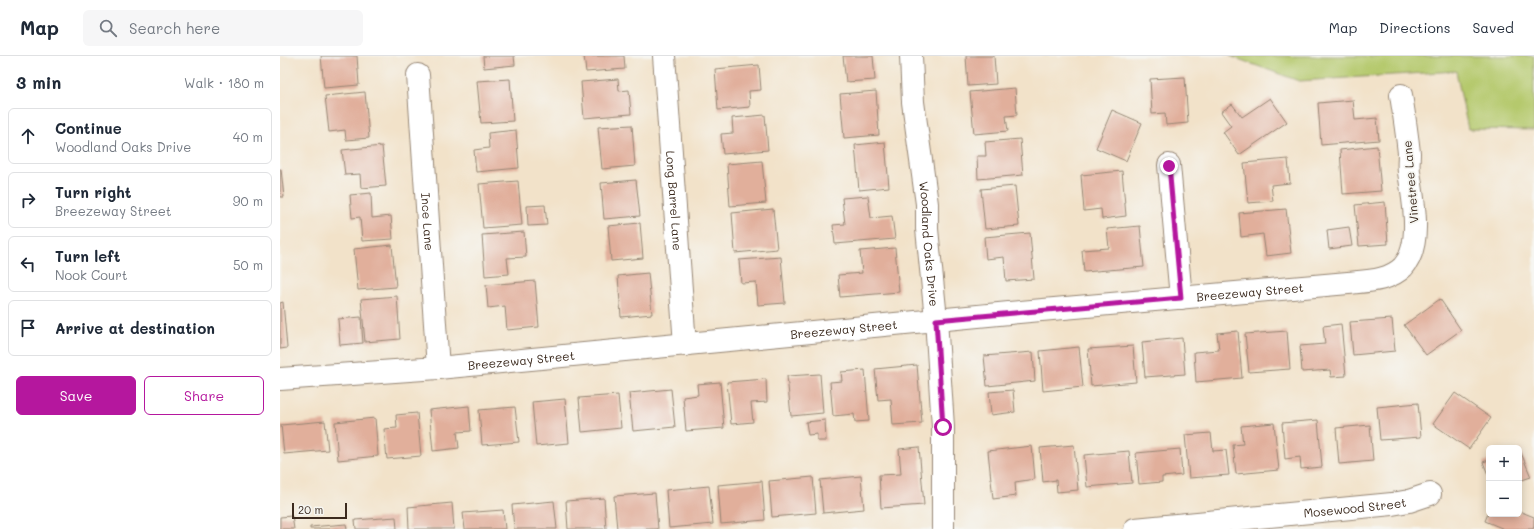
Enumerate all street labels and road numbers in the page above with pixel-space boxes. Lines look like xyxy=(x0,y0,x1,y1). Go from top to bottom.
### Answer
street label: Vinetree Lane xyxy=(1398,140,1422,224)
street label: Long Barrel Lane xyxy=(663,150,686,251)
street label: Woodland Oaks Drive xyxy=(916,180,943,307)
street label: Ince Lane xyxy=(418,192,438,251)
street label: Breezeway Street xyxy=(1196,279,1304,304)
street label: Breezeway Street xyxy=(789,316,898,342)
street label: Breezeway Street xyxy=(467,347,576,373)
street label: Mosewood Street xyxy=(1303,494,1408,521)

